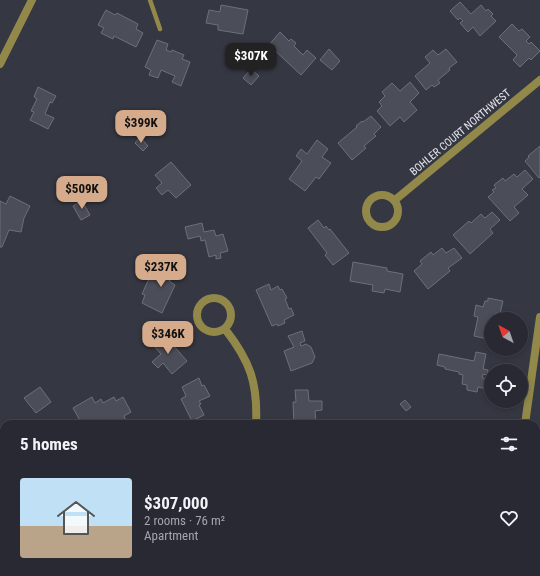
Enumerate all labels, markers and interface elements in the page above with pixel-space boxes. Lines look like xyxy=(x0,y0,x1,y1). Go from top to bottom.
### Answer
pin: $307K xyxy=(223,43,279,77)
text: $307K xyxy=(234,48,268,63)
street label: BOHLER COURT NORTHWEST xyxy=(407,86,514,178)
pin: $399K xyxy=(113,110,169,144)
text: $399K xyxy=(124,115,158,130)
pin: $509K xyxy=(54,176,110,210)
text: $509K xyxy=(65,181,99,196)
pin: $237K xyxy=(133,254,189,288)
text: $237K xyxy=(144,259,178,274)
north arrow xyxy=(484,312,528,356)
map controls xyxy=(484,312,528,408)
pin: $346K xyxy=(140,321,196,355)
text: $346K xyxy=(151,326,185,341)
button: locate xyxy=(484,364,528,408)
icon: filters xyxy=(498,433,520,455)
text: 5 homes xyxy=(20,434,78,454)
text: $307,000 xyxy=(144,493,208,513)
icon: home xyxy=(52,494,100,542)
icon: heart xyxy=(498,507,520,529)
text: 2 rooms · 76 m² xyxy=(144,513,225,528)
text: Apartment xyxy=(144,528,198,543)

